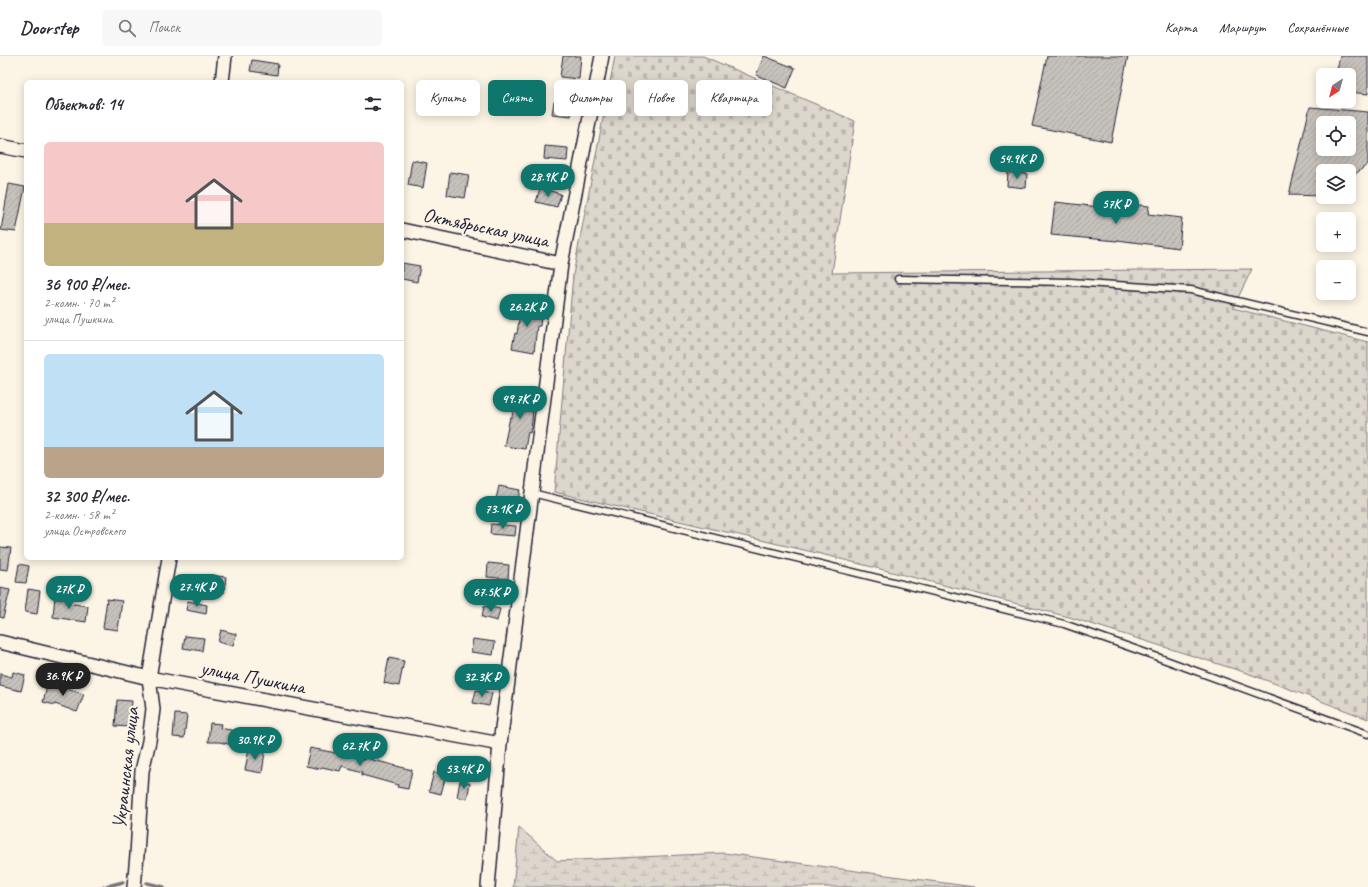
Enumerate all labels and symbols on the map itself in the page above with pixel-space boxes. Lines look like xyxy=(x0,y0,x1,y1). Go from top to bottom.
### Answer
north arrow xyxy=(1316,68,1356,108)
pin: 54.9K ₽ xyxy=(980,146,1054,180)
pin: 28.9K ₽ xyxy=(511,164,585,198)
pin: 57K ₽ xyxy=(1088,191,1144,225)
street label: Октябрьская улица xyxy=(421,202,553,253)
pin: 26.2K ₽ xyxy=(490,294,564,328)
pin: 49.7K ₽ xyxy=(483,386,557,420)
pin: 73.1K ₽ xyxy=(466,496,540,530)
pin: 27.4K ₽ xyxy=(160,574,234,608)
pin: 27K ₽ xyxy=(41,576,97,610)
pin: 67.5K ₽ xyxy=(454,579,528,613)
street label: улица Пушкина xyxy=(198,655,309,700)
pin: 36.9K ₽ xyxy=(26,663,100,697)
pin: 32.3K ₽ xyxy=(445,664,519,698)
street label: Украинская улица xyxy=(107,705,144,830)
pin: 30.9K ₽ xyxy=(218,727,292,761)
pin: 62.7K ₽ xyxy=(323,733,397,767)
pin: 53.4K ₽ xyxy=(427,756,501,790)

